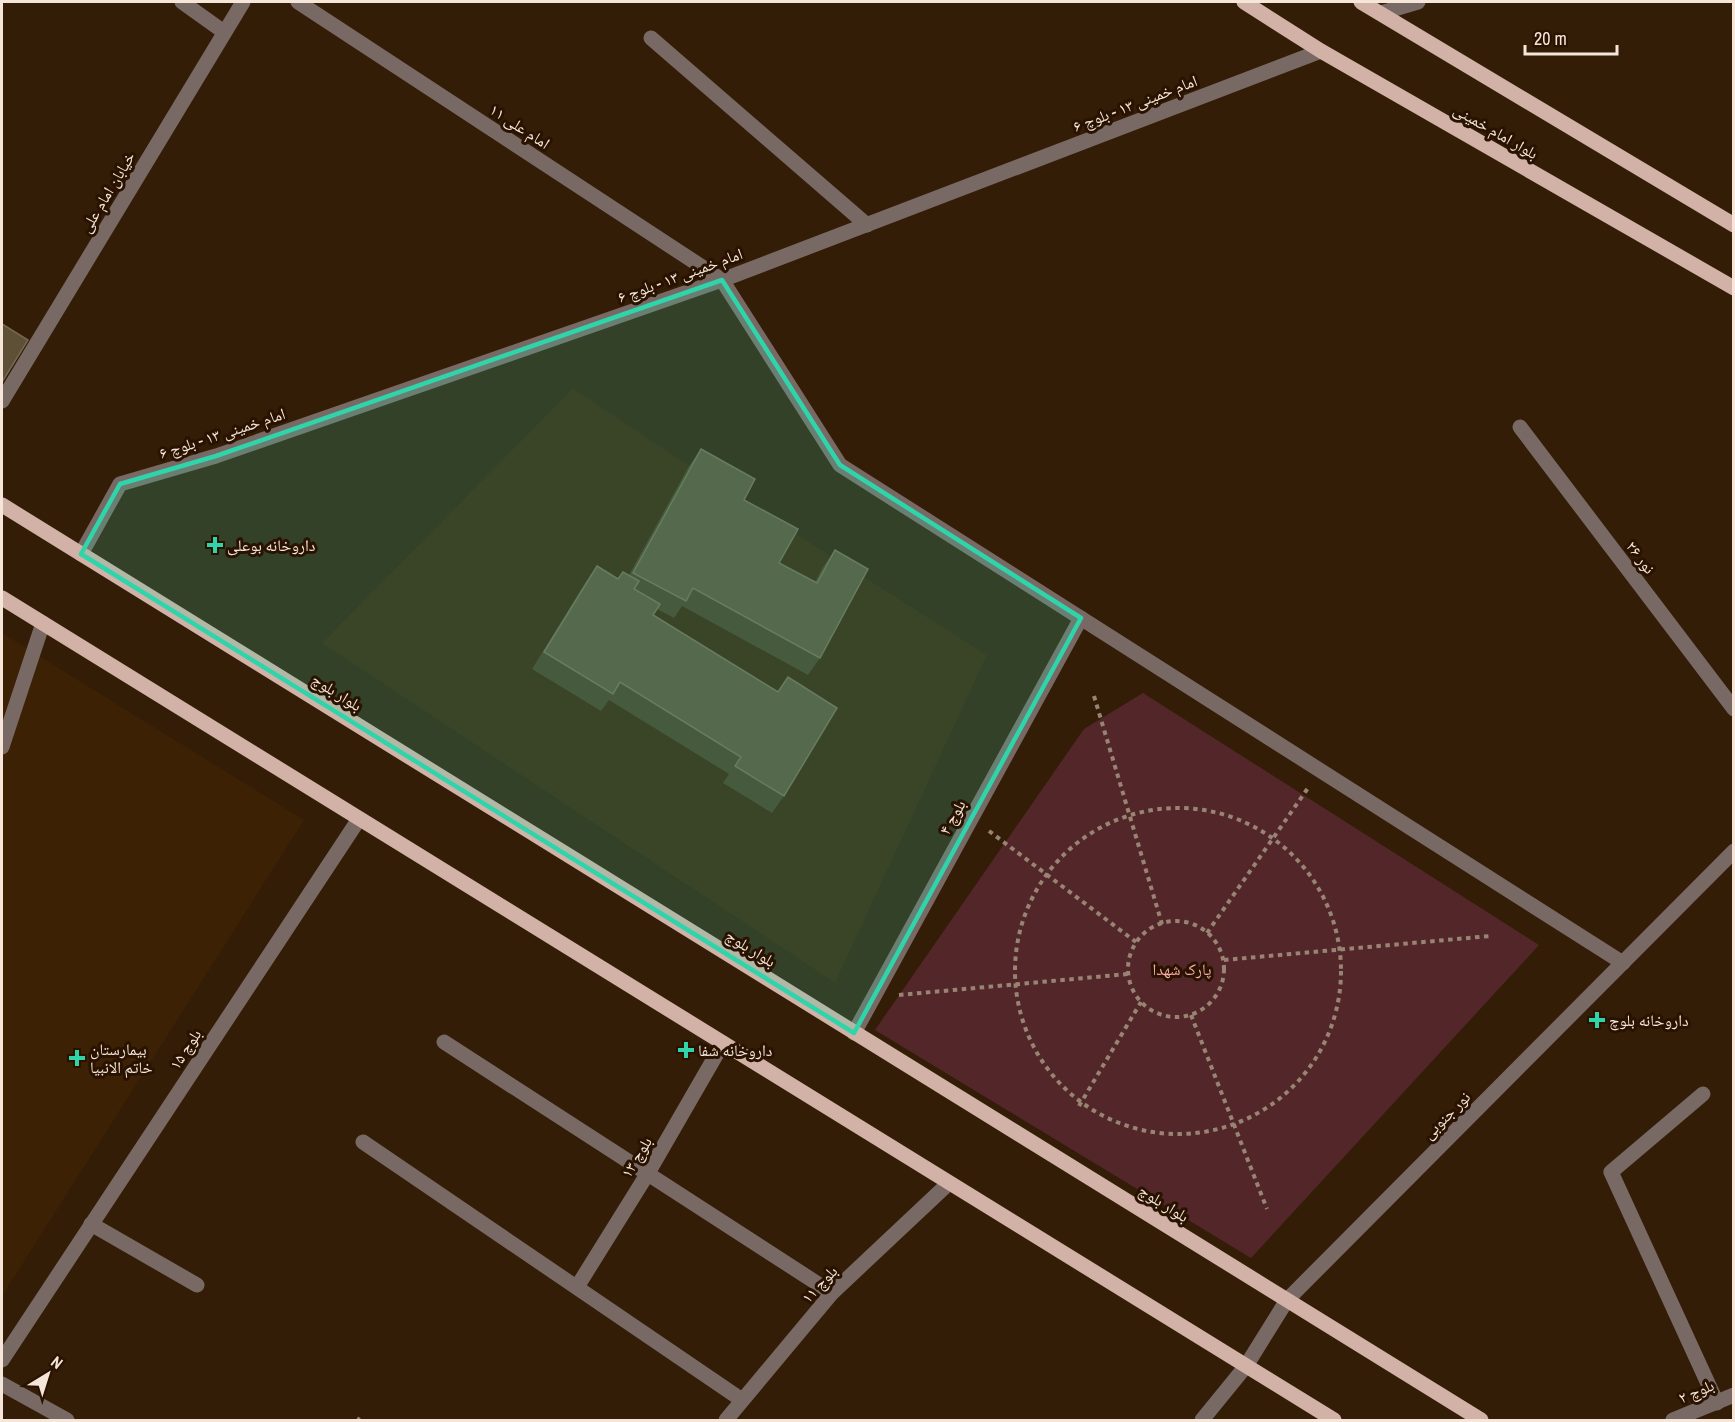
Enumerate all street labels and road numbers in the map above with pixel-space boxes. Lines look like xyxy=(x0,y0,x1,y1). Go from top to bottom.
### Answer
street label: امام خمینی ۱۳ - بلوچ ۶ xyxy=(1070,69,1200,137)
street label: امام علی ۱۱ xyxy=(486,98,554,154)
street label: بلوار امام خمینی xyxy=(1450,98,1542,164)
street label: خیابان امام علی xyxy=(74,147,140,237)
street label: امام خمینی ۱۳ - بلوچ ۶ xyxy=(615,242,745,308)
street label: امام خمینی ۱۳ - بلوچ ۶ xyxy=(156,402,288,464)
street label: نور ۲۶ xyxy=(1621,536,1661,578)
street label: بلوار بلوچ xyxy=(308,668,366,716)
street label: بلوچ ۴ xyxy=(933,796,971,838)
street label: بلوار بلوچ xyxy=(722,924,780,972)
street label: بلوچ ۱۵ xyxy=(164,1025,206,1073)
street label: نور جنوبی xyxy=(1417,1086,1475,1144)
street label: بلوچ ۱۳ xyxy=(615,1132,657,1182)
street label: بلوار بلوچ xyxy=(1135,1179,1193,1227)
street label: بلوچ ۱۱ xyxy=(796,1260,842,1308)
street label: بلوچ ۲ xyxy=(1675,1374,1717,1408)

